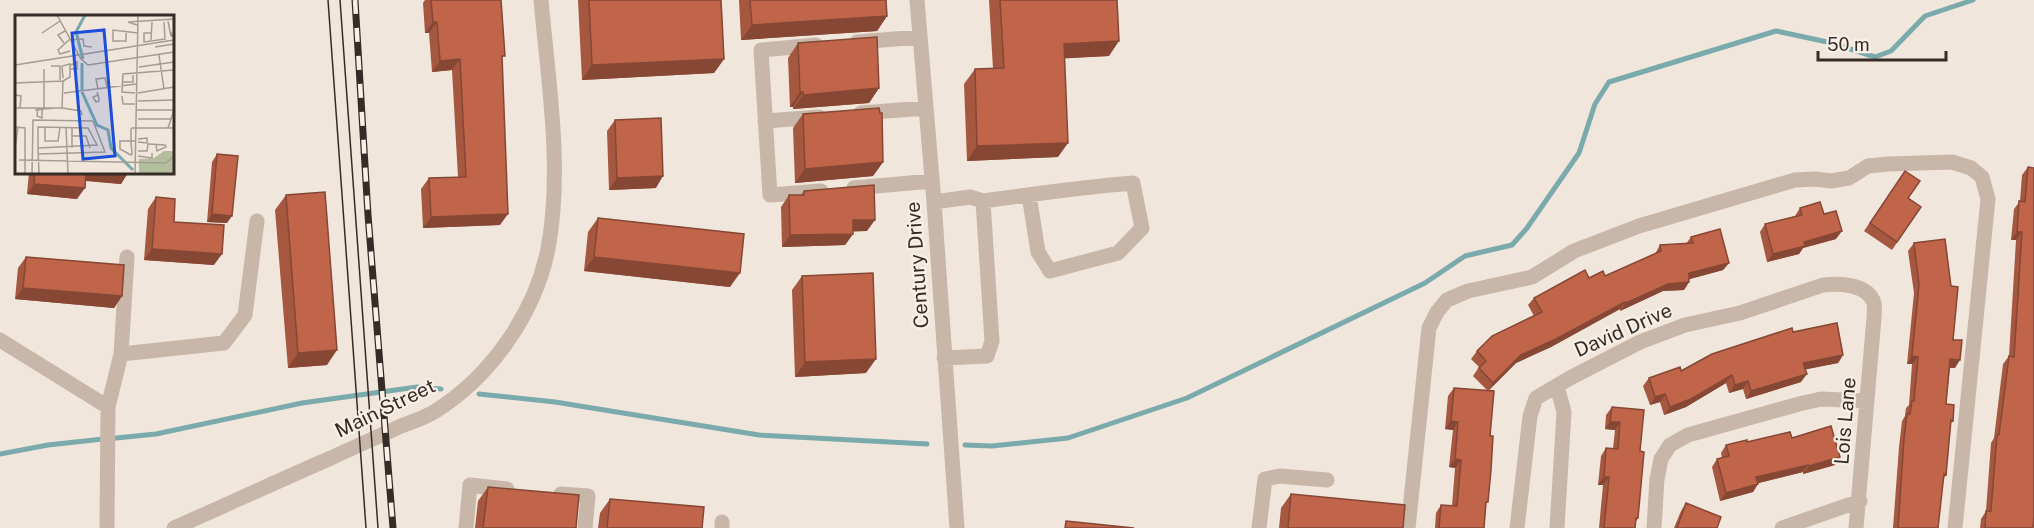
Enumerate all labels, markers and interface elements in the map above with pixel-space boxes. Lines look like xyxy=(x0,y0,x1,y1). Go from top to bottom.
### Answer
inset map xyxy=(15,15,174,174)
scale bar xyxy=(1818,24,1946,62)
text: 50 m xyxy=(1827,34,1870,55)
street label: Century Drive xyxy=(901,201,933,329)
street label: David Drive xyxy=(1570,298,1676,362)
street label: Main Street xyxy=(331,373,439,443)
street label: Lois Lane xyxy=(1829,376,1861,466)

